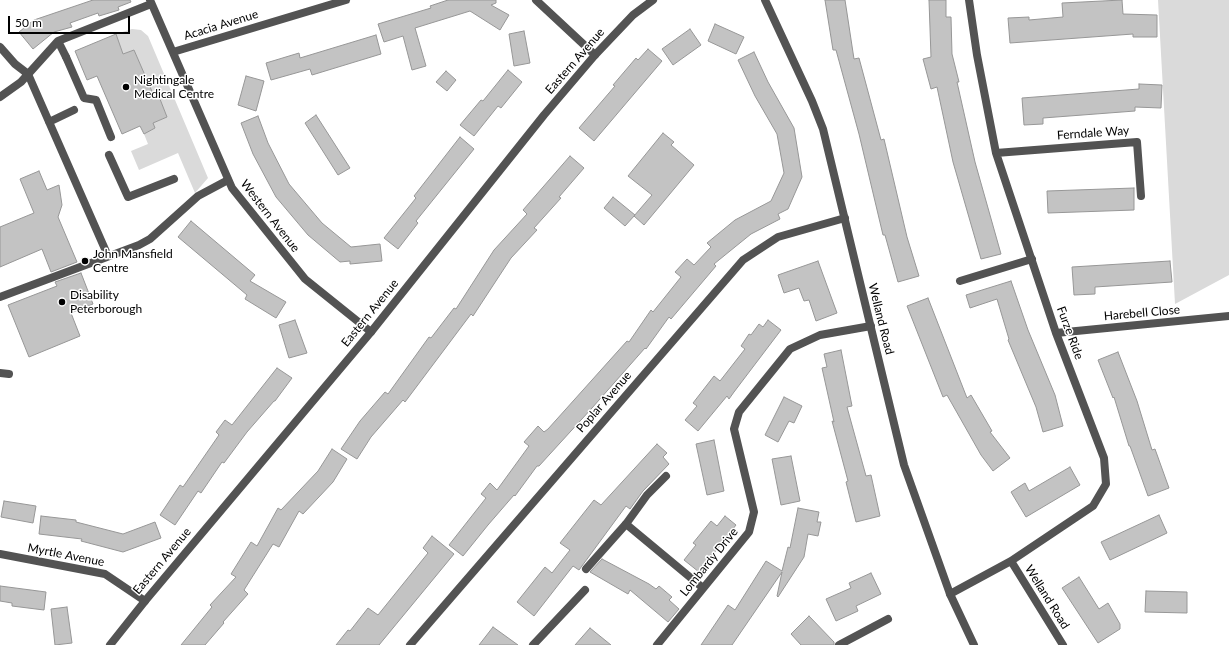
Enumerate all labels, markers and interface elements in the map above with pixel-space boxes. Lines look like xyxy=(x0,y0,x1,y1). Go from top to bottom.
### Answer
street label: Acacia Avenue xyxy=(182,7,260,43)
scale bar xyxy=(10,8,132,34)
text: 50 m xyxy=(15,15,42,30)
street label: Eastern Avenue xyxy=(543,25,607,97)
place label: Nightingale Medical Centre xyxy=(134,73,214,101)
marker: Nightingale Medical Centre xyxy=(121,82,131,92)
street label: Ferndale Way xyxy=(1056,123,1130,143)
street label: Western Avenue xyxy=(237,177,303,255)
place label: John Mansfield Centre xyxy=(93,247,173,275)
marker: John Mansfield Centre xyxy=(80,256,90,266)
street label: Eastern Avenue xyxy=(338,276,402,350)
street label: Welland Road xyxy=(865,282,897,356)
place label: Disability Peterborough xyxy=(70,288,142,316)
marker: Disability Peterborough xyxy=(57,297,67,307)
street label: Harebell Close xyxy=(1103,302,1181,324)
street label: Furze Ride xyxy=(1054,304,1086,362)
street label: Poplar Avenue xyxy=(574,368,634,436)
street label: Eastern Avenue xyxy=(130,525,194,597)
street label: Lombardy Drive xyxy=(677,525,741,599)
street label: Myrtle Avenue xyxy=(26,541,106,569)
street label: Welland Road xyxy=(1022,562,1072,632)

